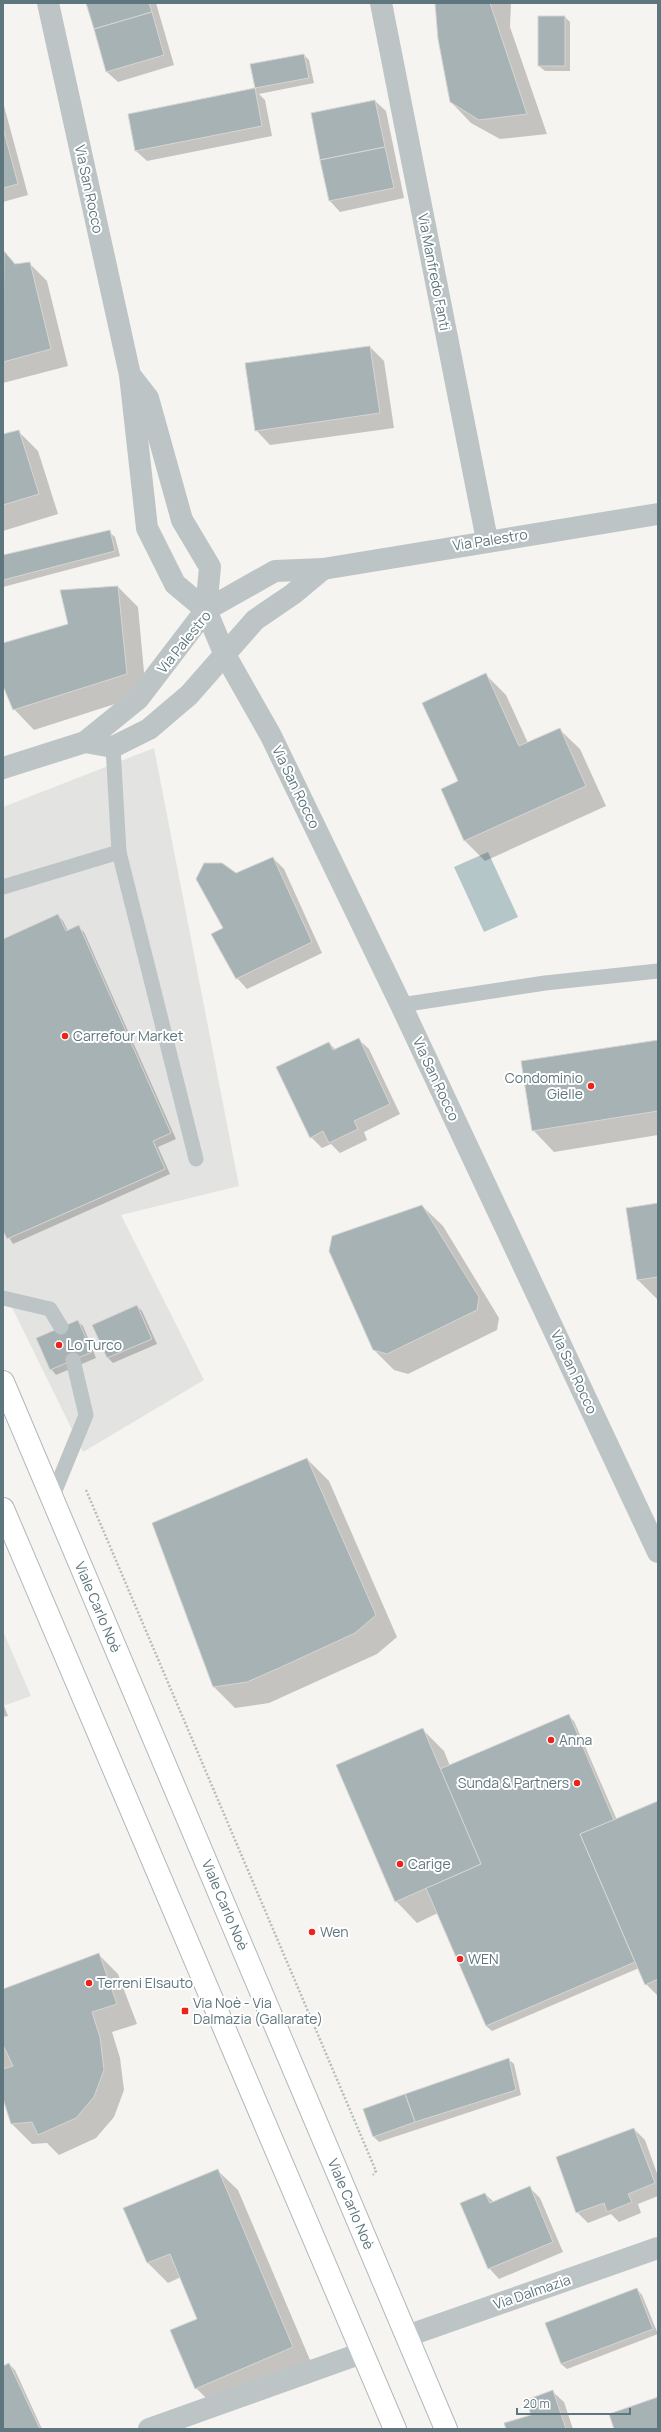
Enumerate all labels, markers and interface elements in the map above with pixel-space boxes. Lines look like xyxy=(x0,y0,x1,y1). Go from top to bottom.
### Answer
street label: Via San Rocco xyxy=(71,143,108,235)
street label: Via Manfredo Fanti xyxy=(414,212,455,332)
street label: Via Palestro xyxy=(451,524,529,555)
street label: Via Palestro xyxy=(152,606,215,677)
street label: Via San Rocco xyxy=(268,742,325,831)
place label: Carrefour Market xyxy=(73,1026,184,1045)
marker: Carrefour Market xyxy=(60,1031,70,1041)
street label: Via San Rocco xyxy=(409,1034,464,1124)
place label: Condominio Gielle xyxy=(505,1068,583,1103)
marker: Condominio Gielle xyxy=(586,1081,596,1091)
street label: Via San Rocco xyxy=(547,1327,602,1417)
place label: Lo Turco xyxy=(67,1335,122,1354)
marker: Lo Turco xyxy=(54,1340,64,1350)
street label: Viale Carlo Noè xyxy=(71,1559,126,1655)
place label: Anna xyxy=(559,1730,592,1749)
marker: Anna xyxy=(546,1735,556,1745)
place label: Sunda & Partners xyxy=(458,1773,569,1792)
marker: Sunda & Partners xyxy=(572,1778,582,1788)
place label: Carige xyxy=(408,1854,451,1873)
street label: Viale Carlo Noè xyxy=(198,1857,253,1953)
marker: Carige xyxy=(395,1859,405,1869)
place label: Wen xyxy=(320,1922,349,1941)
marker: Wen xyxy=(307,1927,317,1937)
place label: WEN xyxy=(468,1949,499,1968)
marker: WEN xyxy=(455,1954,465,1964)
place label: Terreni Elsauto xyxy=(97,1973,193,1992)
marker: Terreni Elsauto xyxy=(84,1978,94,1988)
place label: Via Noè - Via Dalmazia (Gallarate) xyxy=(193,1993,323,2028)
marker: Via Noè - Via Dalmazia (Gallarate) xyxy=(180,2006,190,2016)
street label: Viale Carlo Noè xyxy=(324,2156,379,2252)
street label: Via Dalmazia xyxy=(491,2269,573,2314)
scale bar xyxy=(517,2390,630,2416)
text: 20 m xyxy=(523,2395,550,2412)

